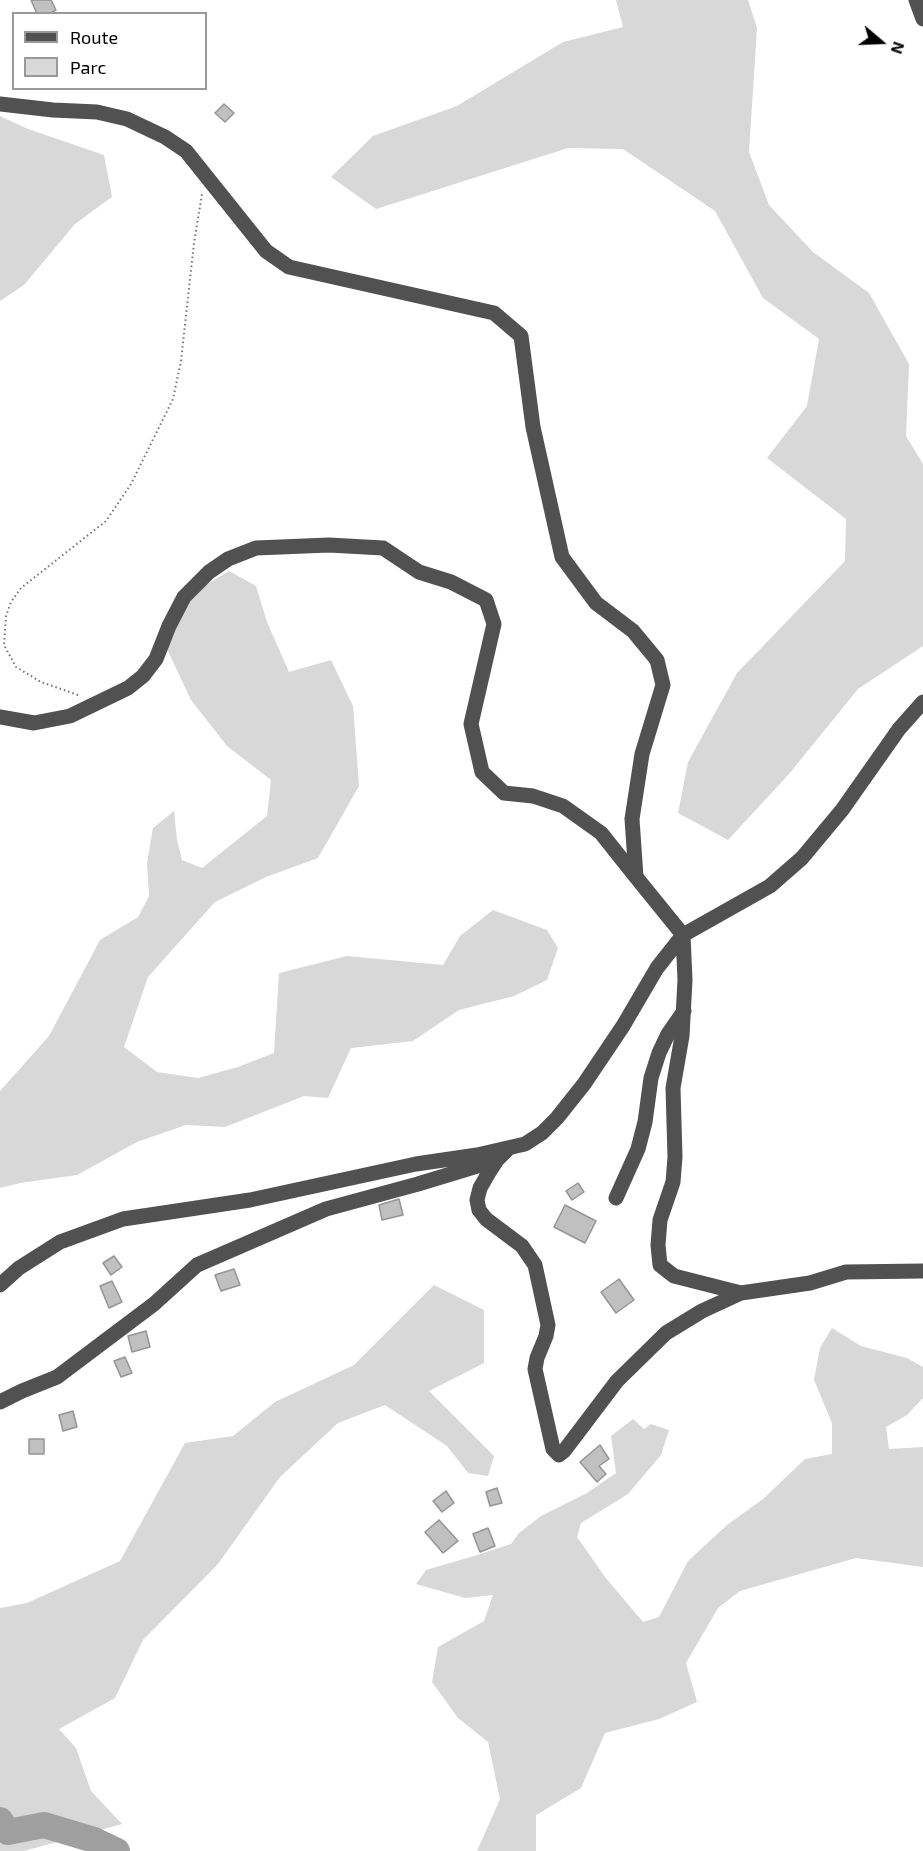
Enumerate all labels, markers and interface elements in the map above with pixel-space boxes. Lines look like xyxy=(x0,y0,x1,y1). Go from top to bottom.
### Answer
legend xyxy=(12,12,207,90)
north arrow xyxy=(851,12,911,72)
text: Route xyxy=(70,26,118,48)
text: N xyxy=(888,39,909,57)
text: Parc xyxy=(70,56,106,78)

